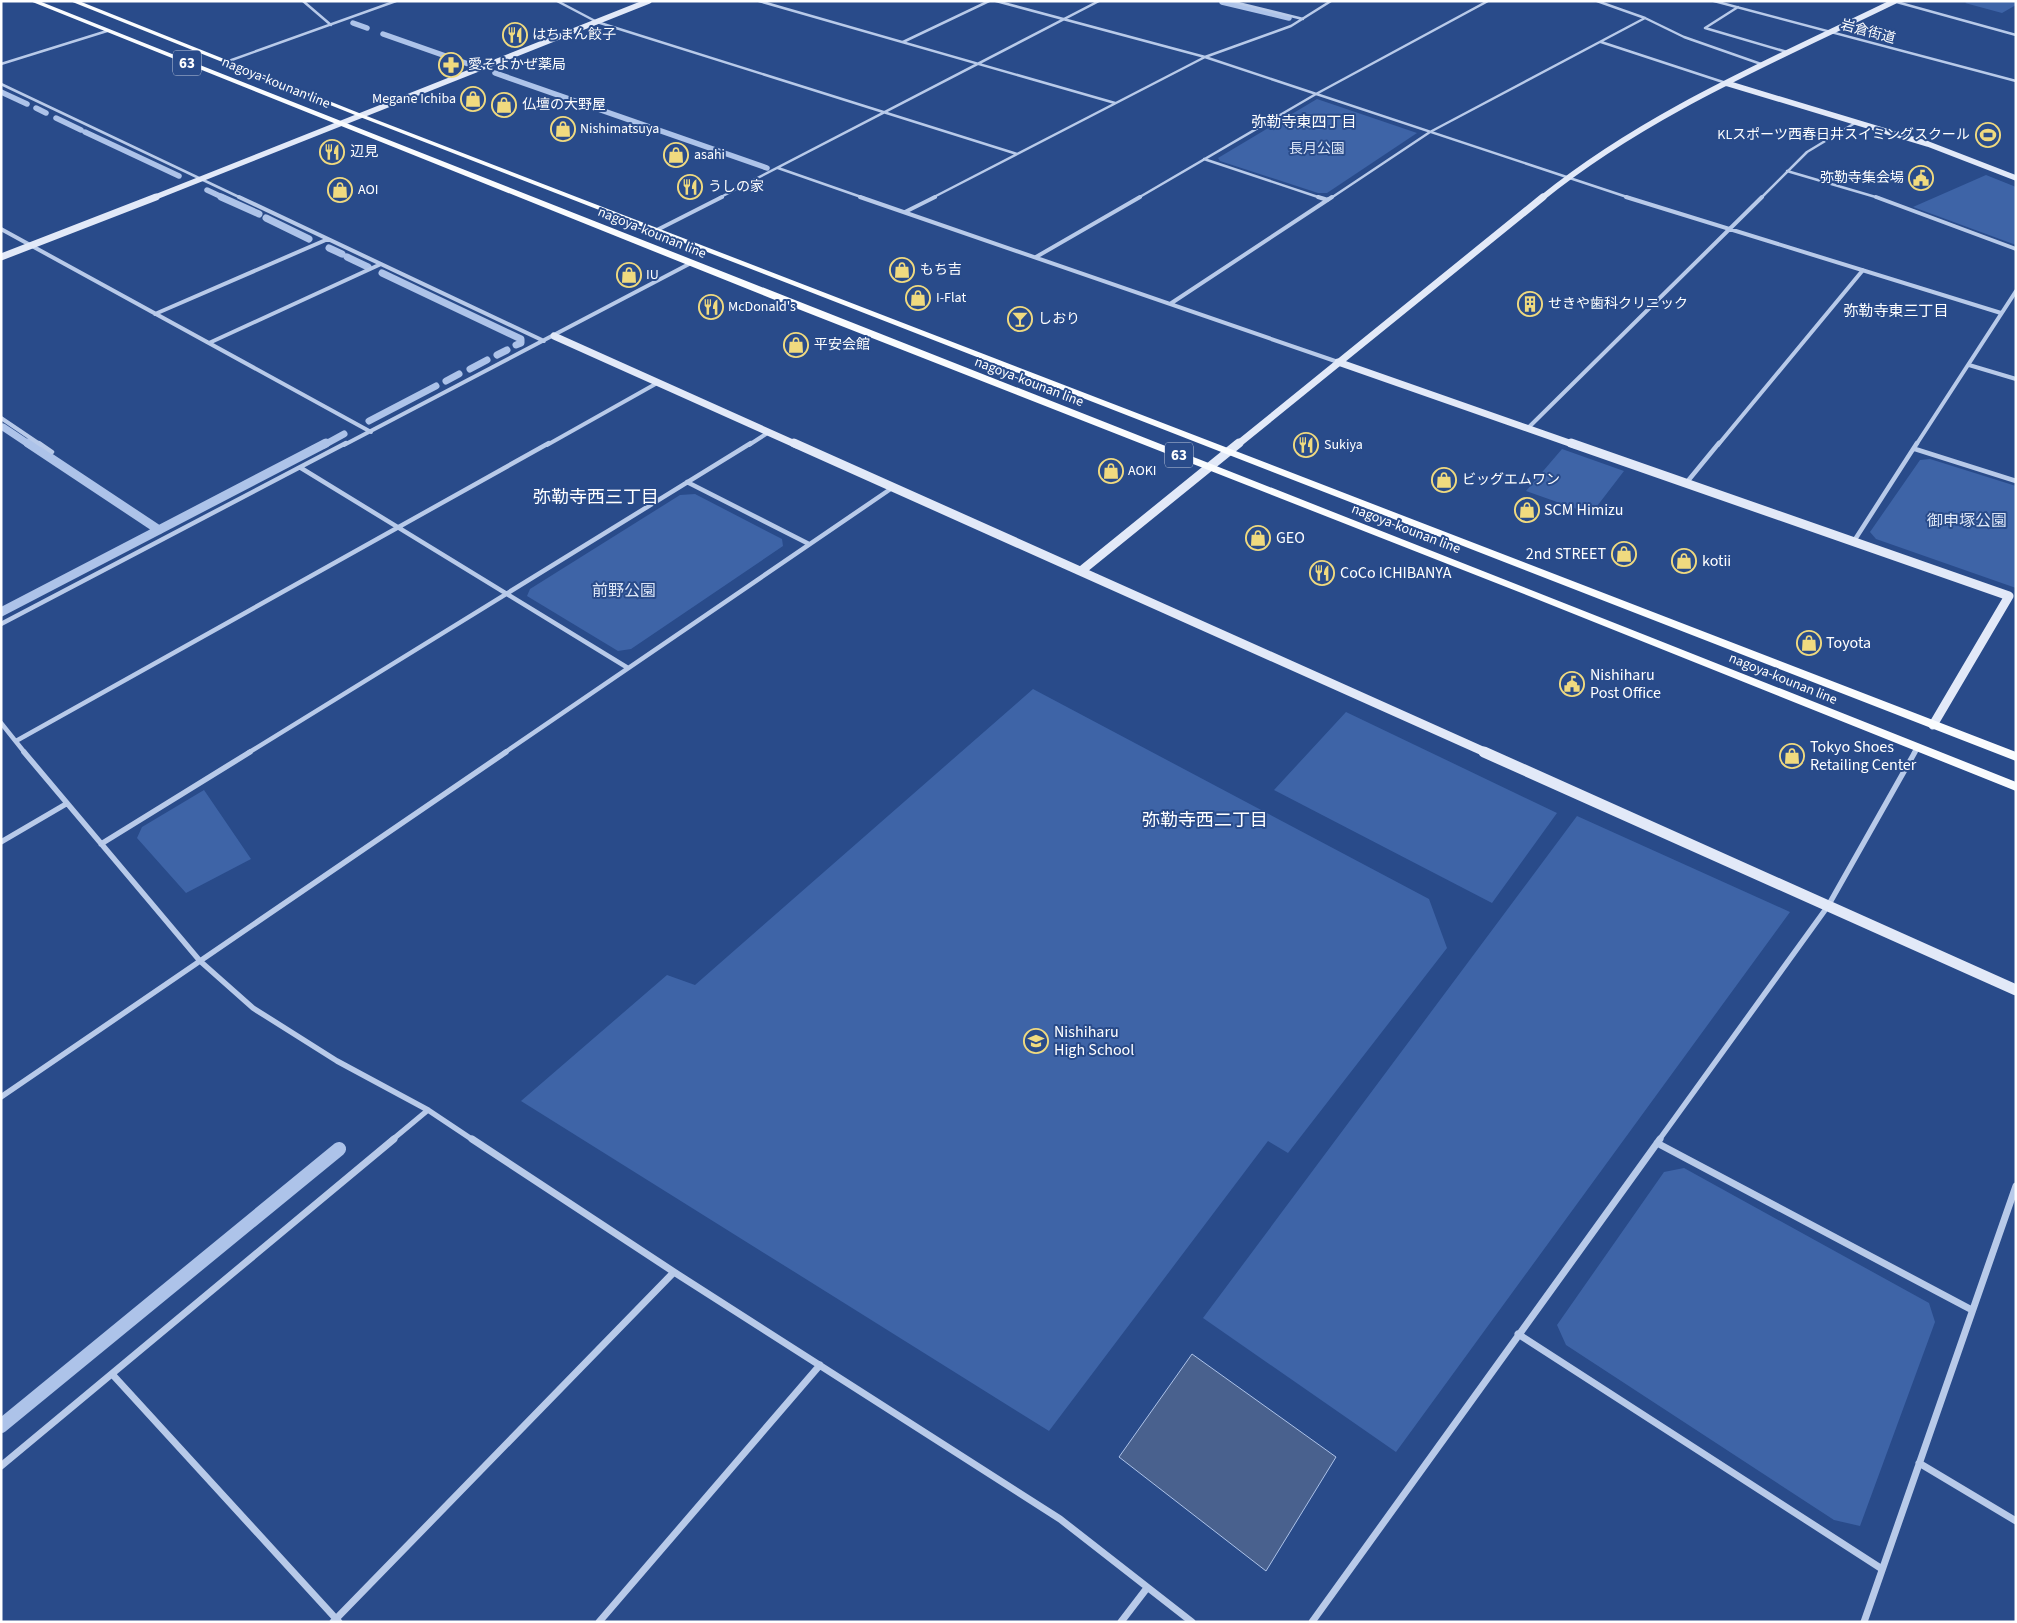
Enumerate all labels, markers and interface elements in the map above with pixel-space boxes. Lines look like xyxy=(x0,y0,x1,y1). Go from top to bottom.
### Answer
street label: 岩倉街道 xyxy=(1838,15,1898,49)
restaurant icon: はちまん餃子 xyxy=(502,22,528,48)
place label: はちまん餃子 xyxy=(532,25,616,45)
road number: 63 xyxy=(173,50,201,76)
street label: nagoya-kounan line xyxy=(219,52,333,114)
pharmacy icon: 愛そよかぜ薬局 xyxy=(438,52,464,78)
place label: 愛そよかぜ薬局 xyxy=(468,55,566,75)
shop icon: Megane Ichiba xyxy=(460,86,486,112)
place label: Megane Ichiba xyxy=(372,89,456,109)
shop icon: 仏壇の大野屋 xyxy=(491,92,517,118)
place label: 仏壇の大野屋 xyxy=(522,95,606,115)
district label: 弥勒寺東四丁目 xyxy=(1251,112,1357,133)
shop icon: Nishimatsuya xyxy=(550,116,576,142)
place label: Nishimatsuya xyxy=(580,119,659,139)
sports icon: KLスポーツ西春日井スイミングスクール xyxy=(1975,122,2001,148)
place label: KLスポーツ西春日井スイミングスクール xyxy=(1717,125,1970,145)
restaurant icon: 辺見 xyxy=(319,139,345,165)
park label: 長月公園 xyxy=(1289,139,1345,159)
place label: 辺見 xyxy=(350,142,378,162)
shop icon: asahi xyxy=(663,142,689,168)
place label: asahi xyxy=(694,145,725,165)
public building icon: 弥勒寺集会場 xyxy=(1908,165,1934,191)
place label: 弥勒寺集会場 xyxy=(1820,168,1904,188)
restaurant icon: うしの家 xyxy=(677,174,703,200)
shop icon: AOI xyxy=(327,177,353,203)
place label: うしの家 xyxy=(708,177,764,197)
place label: AOI xyxy=(358,180,378,200)
street label: nagoya-kounan line xyxy=(595,202,709,264)
shop icon: もち吉 xyxy=(889,257,915,283)
place label: もち吉 xyxy=(920,260,962,280)
shop icon: IU xyxy=(616,262,642,288)
place label: IU xyxy=(646,265,659,285)
shop icon: I-Flat xyxy=(905,285,931,311)
place label: I-Flat xyxy=(936,288,966,308)
building icon: せきや歯科クリニック xyxy=(1517,291,1543,317)
restaurant icon: McDonald's xyxy=(698,294,724,320)
place label: せきや歯科クリニック xyxy=(1548,294,1688,314)
place label: McDonald's xyxy=(728,297,796,317)
district label: 弥勒寺東三丁目 xyxy=(1843,301,1949,322)
bar icon: しおり xyxy=(1007,306,1033,332)
place label: しおり xyxy=(1038,309,1080,329)
shop icon: 平安会館 xyxy=(783,332,809,358)
place label: 平安会館 xyxy=(814,335,870,355)
street label: nagoya-kounan line xyxy=(972,352,1087,412)
restaurant icon: Sukiya xyxy=(1293,432,1319,458)
place label: Sukiya xyxy=(1324,435,1363,455)
road number: 63 xyxy=(1165,442,1193,468)
shop icon: AOKI xyxy=(1098,458,1124,484)
place label: AOKI xyxy=(1128,461,1157,481)
shop icon: ビッグエムワン xyxy=(1431,467,1457,493)
place label: ビッグエムワン xyxy=(1462,470,1560,490)
district label: 弥勒寺西三丁目 xyxy=(533,485,659,510)
shop icon: SCM Himizu xyxy=(1514,497,1540,523)
street label: nagoya-kounan line xyxy=(1349,499,1464,559)
place label: SCM Himizu xyxy=(1544,499,1623,521)
park label: 御申塚公園 xyxy=(1927,510,2007,532)
shop icon: GEO xyxy=(1245,525,1271,551)
place label: GEO xyxy=(1276,527,1305,549)
shop icon: 2nd STREET xyxy=(1611,541,1637,567)
place label: 2nd STREET xyxy=(1526,543,1606,565)
shop icon: kotii xyxy=(1671,548,1697,574)
place label: kotii xyxy=(1702,550,1731,572)
restaurant icon: CoCo ICHIBANYA xyxy=(1309,560,1335,586)
place label: CoCo ICHIBANYA xyxy=(1340,562,1452,584)
park label: 前野公園 xyxy=(592,580,656,602)
shop icon: Toyota xyxy=(1796,630,1822,656)
place label: Toyota xyxy=(1826,632,1871,654)
street label: nagoya-kounan line xyxy=(1726,648,1840,710)
place label: Nishiharu Post Office xyxy=(1590,664,1661,704)
public building icon: Nishiharu Post Office xyxy=(1559,671,1585,697)
place label: Tokyo Shoes Retailing Center xyxy=(1810,736,1917,776)
shop icon: Tokyo Shoes Retailing Center xyxy=(1779,743,1805,769)
district label: 弥勒寺西二丁目 xyxy=(1142,808,1268,833)
place label: Nishiharu High School xyxy=(1054,1021,1134,1061)
school or university icon: Nishiharu High School xyxy=(1023,1028,1049,1054)

